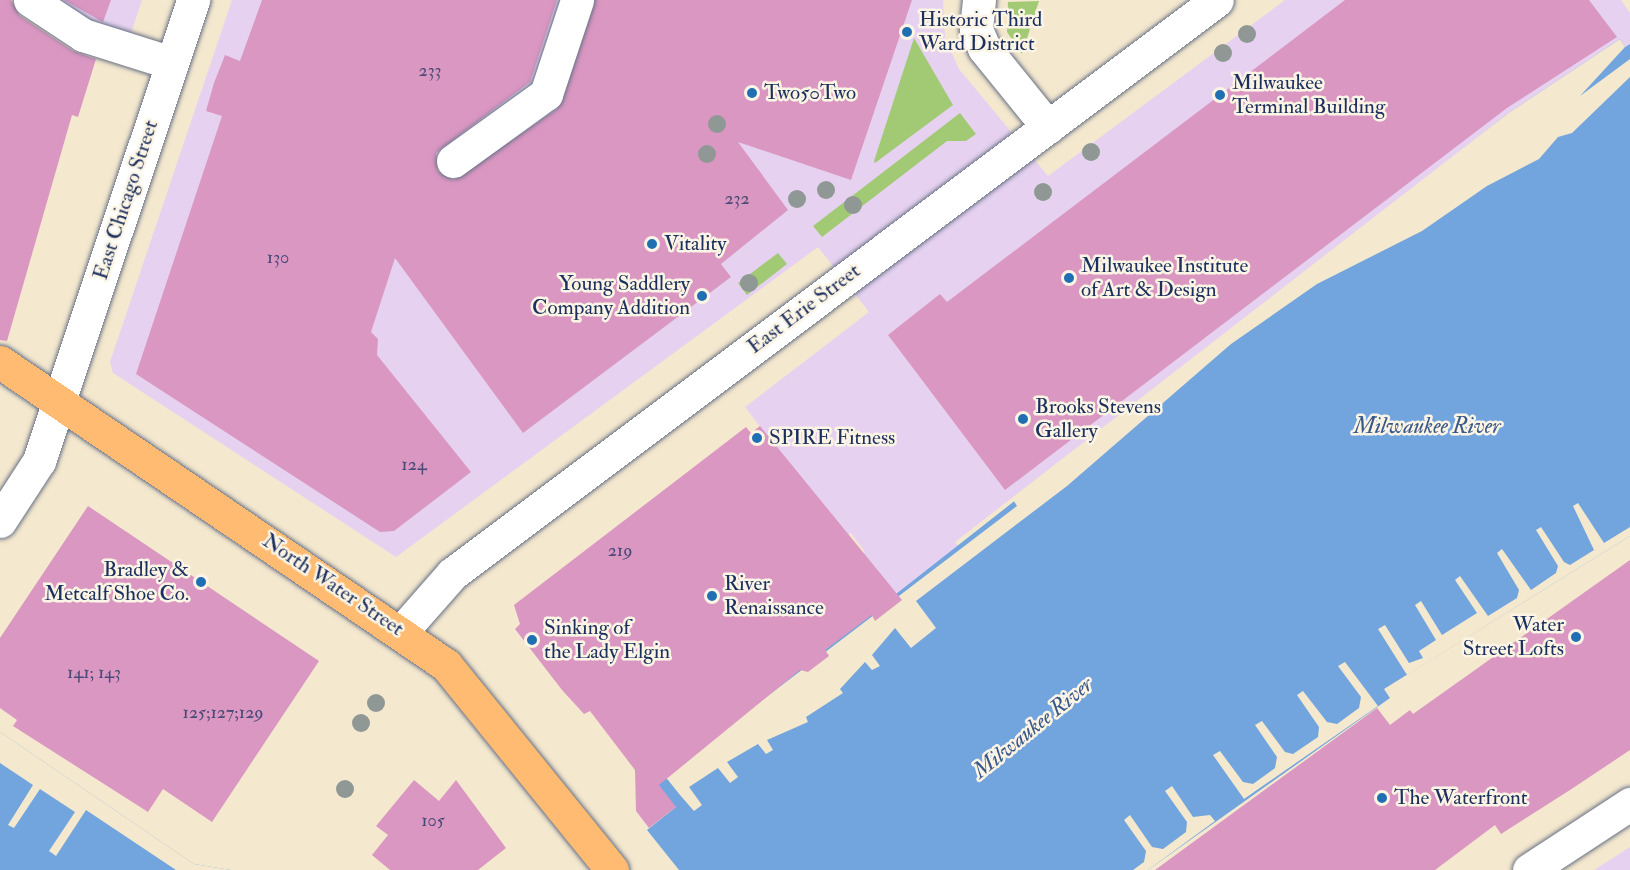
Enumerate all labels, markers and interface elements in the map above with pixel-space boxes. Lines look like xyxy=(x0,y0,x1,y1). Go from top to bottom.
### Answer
place label: Historic Third Ward District xyxy=(919,7,1042,57)
marker: Historic Third Ward District xyxy=(900,25,914,39)
house number: 233 xyxy=(419,60,441,82)
place label: Milwaukee Terminal Building xyxy=(1232,70,1385,120)
place label: Two50Two xyxy=(764,80,856,106)
marker: Two50Two xyxy=(745,86,759,100)
marker: Milwaukee Terminal Building xyxy=(1213,88,1227,102)
street label: East Chicago Street xyxy=(88,117,164,283)
house number: 232 xyxy=(724,188,750,210)
place label: Vitality xyxy=(664,231,727,257)
marker: Vitality xyxy=(645,237,659,251)
house number: 130 xyxy=(267,247,289,269)
place label: Milwaukee Institute of Art & Design xyxy=(1081,253,1248,303)
street label: East Erie Street xyxy=(743,258,865,360)
place label: Young Saddlery Company Addition xyxy=(532,271,690,321)
marker: Milwaukee Institute of Art & Design xyxy=(1062,271,1076,285)
marker: Young Saddlery Company Addition xyxy=(695,289,709,303)
place label: Brooks Stevens Gallery xyxy=(1035,394,1161,444)
marker: Brooks Stevens Gallery xyxy=(1016,412,1030,426)
water label: Milwaukee River xyxy=(1354,414,1500,440)
place label: SPIRE Fitness xyxy=(769,425,895,451)
marker: SPIRE Fitness xyxy=(750,431,764,445)
house number: 124 xyxy=(401,454,427,476)
street label: North Water Street xyxy=(258,528,408,642)
house number: 219 xyxy=(608,540,632,562)
place label: Bradley & Metcalf Shoe Co. xyxy=(44,557,189,607)
place label: River Renaissance xyxy=(724,571,824,621)
marker: Bradley & Metcalf Shoe Co. xyxy=(194,575,208,589)
marker: River Renaissance xyxy=(705,589,719,603)
place label: Water Street Lofts xyxy=(1463,612,1564,662)
place label: Sinking of the Lady Elgin xyxy=(544,615,670,665)
marker: Water Street Lofts xyxy=(1569,630,1583,644)
marker: Sinking of the Lady Elgin xyxy=(525,633,539,647)
house number: 141; 143 xyxy=(67,662,121,684)
water label: Milwaukee River xyxy=(968,672,1098,784)
house number: 125;127;129 xyxy=(183,702,263,724)
place label: The Waterfront xyxy=(1394,785,1528,811)
marker: The Waterfront xyxy=(1375,791,1389,805)
house number: 105 xyxy=(421,810,445,832)

